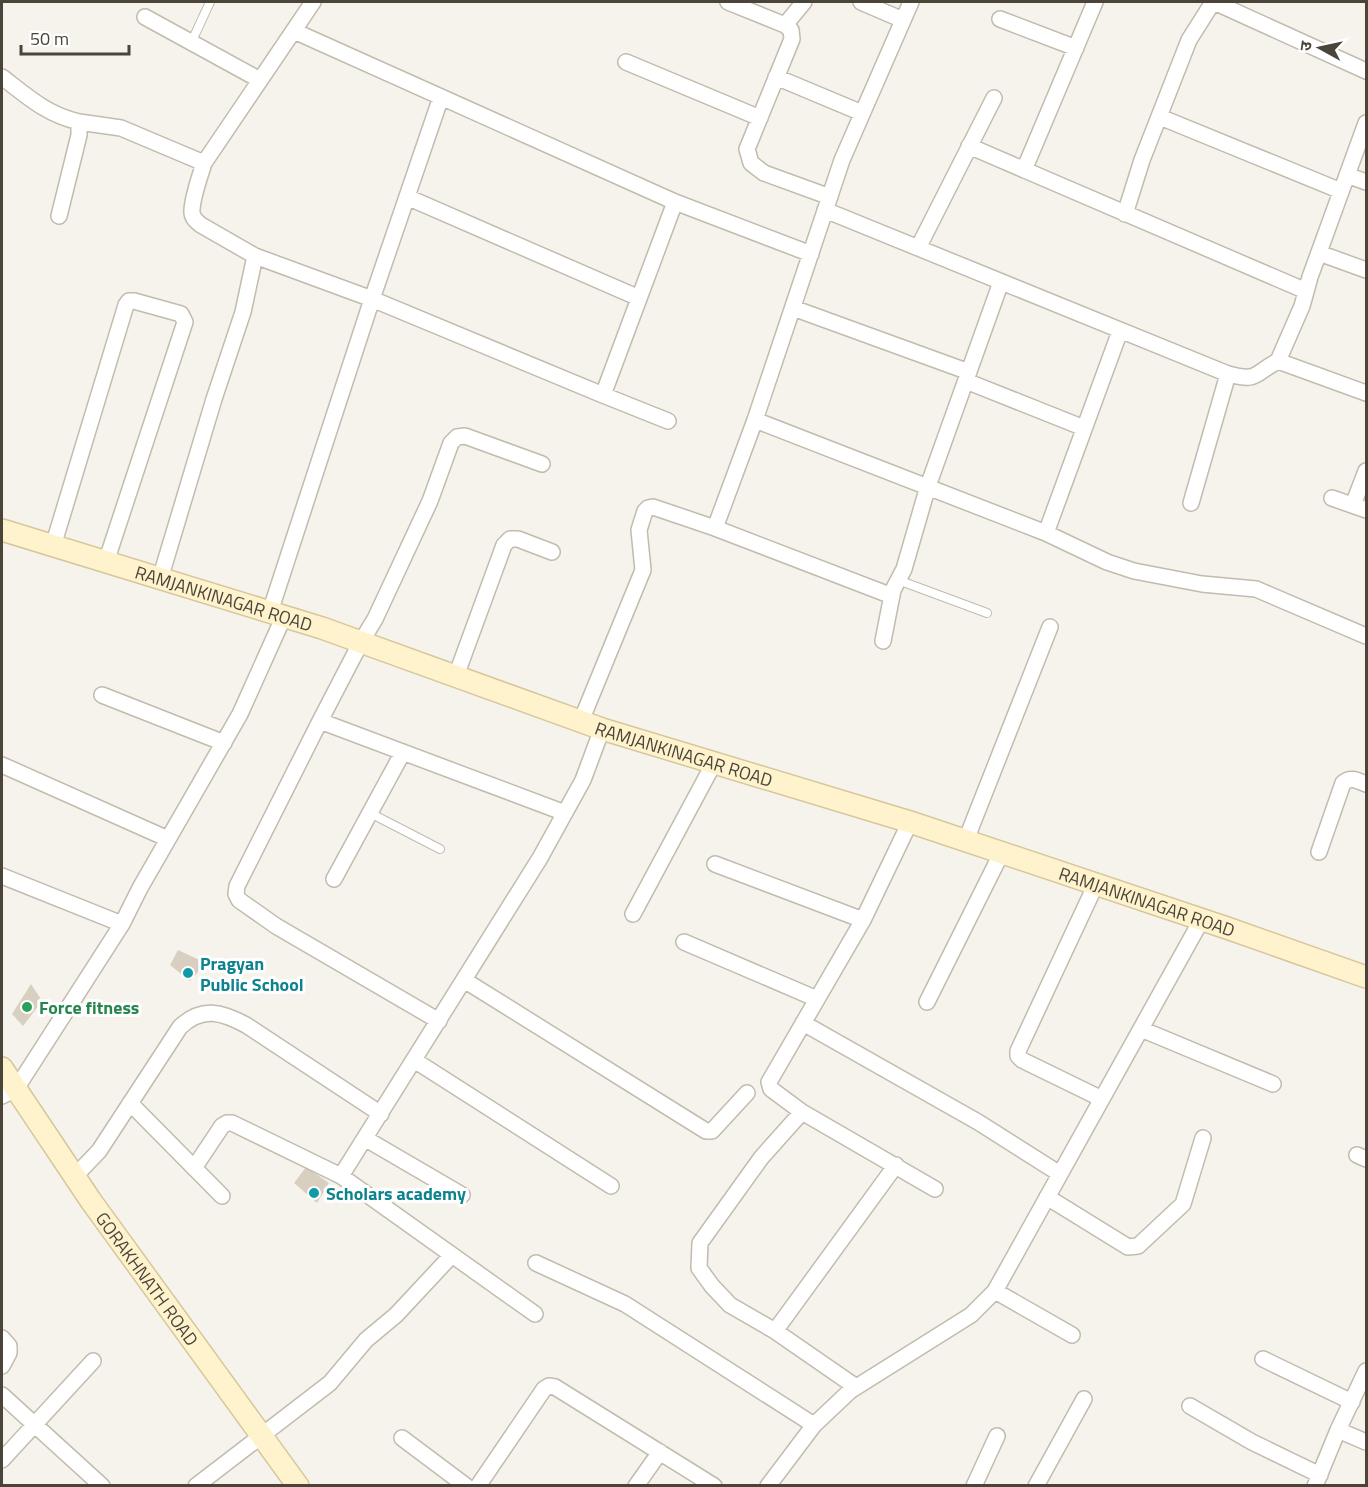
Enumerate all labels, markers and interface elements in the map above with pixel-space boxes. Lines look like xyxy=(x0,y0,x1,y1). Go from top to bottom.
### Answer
scale bar xyxy=(21,18,129,56)
north arrow xyxy=(1290,18,1350,78)
text: 50 m xyxy=(30,25,69,52)
text: उ xyxy=(1293,39,1318,52)
street label: RAMJANKINAGAR ROAD xyxy=(132,558,316,638)
street label: RAMJANKINAGAR ROAD xyxy=(591,714,776,793)
street label: RAMJANKINAGAR ROAD xyxy=(1055,859,1239,943)
place label: Pragyan Public School xyxy=(200,950,304,998)
marker: Pragyan Public School xyxy=(181,966,195,980)
place label: Force fitness xyxy=(39,994,139,1021)
marker: Force fitness xyxy=(20,1000,34,1014)
place label: Scholars academy xyxy=(326,1180,466,1207)
marker: Scholars academy xyxy=(307,1186,321,1200)
street label: GORAKHNATH ROAD xyxy=(89,1206,205,1351)

